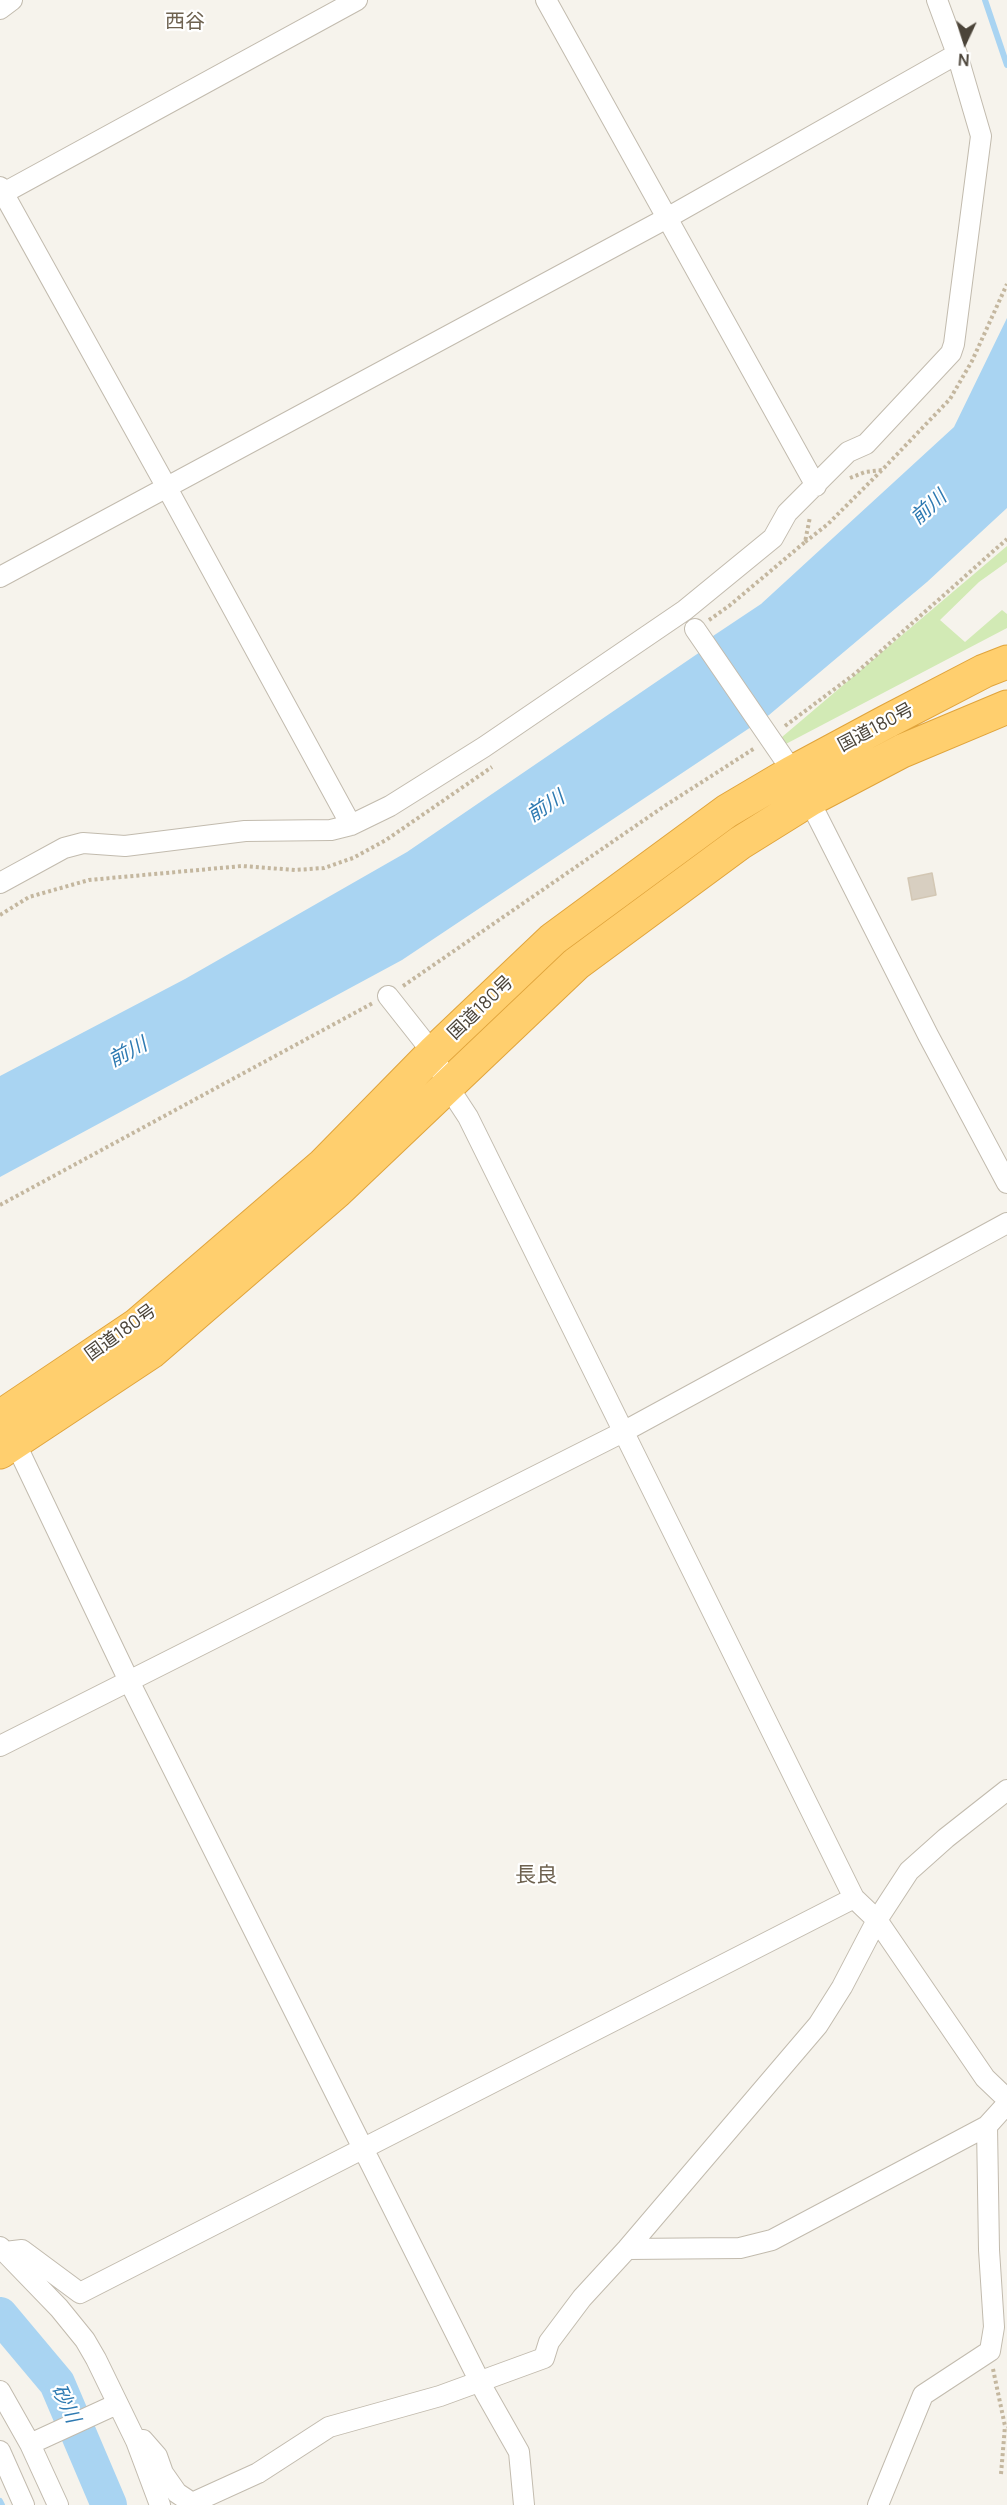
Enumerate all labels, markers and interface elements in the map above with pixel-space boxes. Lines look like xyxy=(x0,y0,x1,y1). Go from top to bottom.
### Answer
district label: 西谷 xyxy=(165,10,205,34)
north arrow xyxy=(935,12,995,72)
text: N xyxy=(957,49,970,71)
water label: 前川 xyxy=(906,486,952,530)
street label: 国道180号 xyxy=(835,699,917,757)
water label: 前川 xyxy=(523,786,569,828)
street label: 国道180号 xyxy=(444,972,518,1044)
water label: 前川 xyxy=(105,1033,151,1073)
street label: 国道180号 xyxy=(81,1300,161,1366)
district label: 長良 xyxy=(515,1863,557,1889)
water label: 砂川 xyxy=(46,2381,84,2427)

